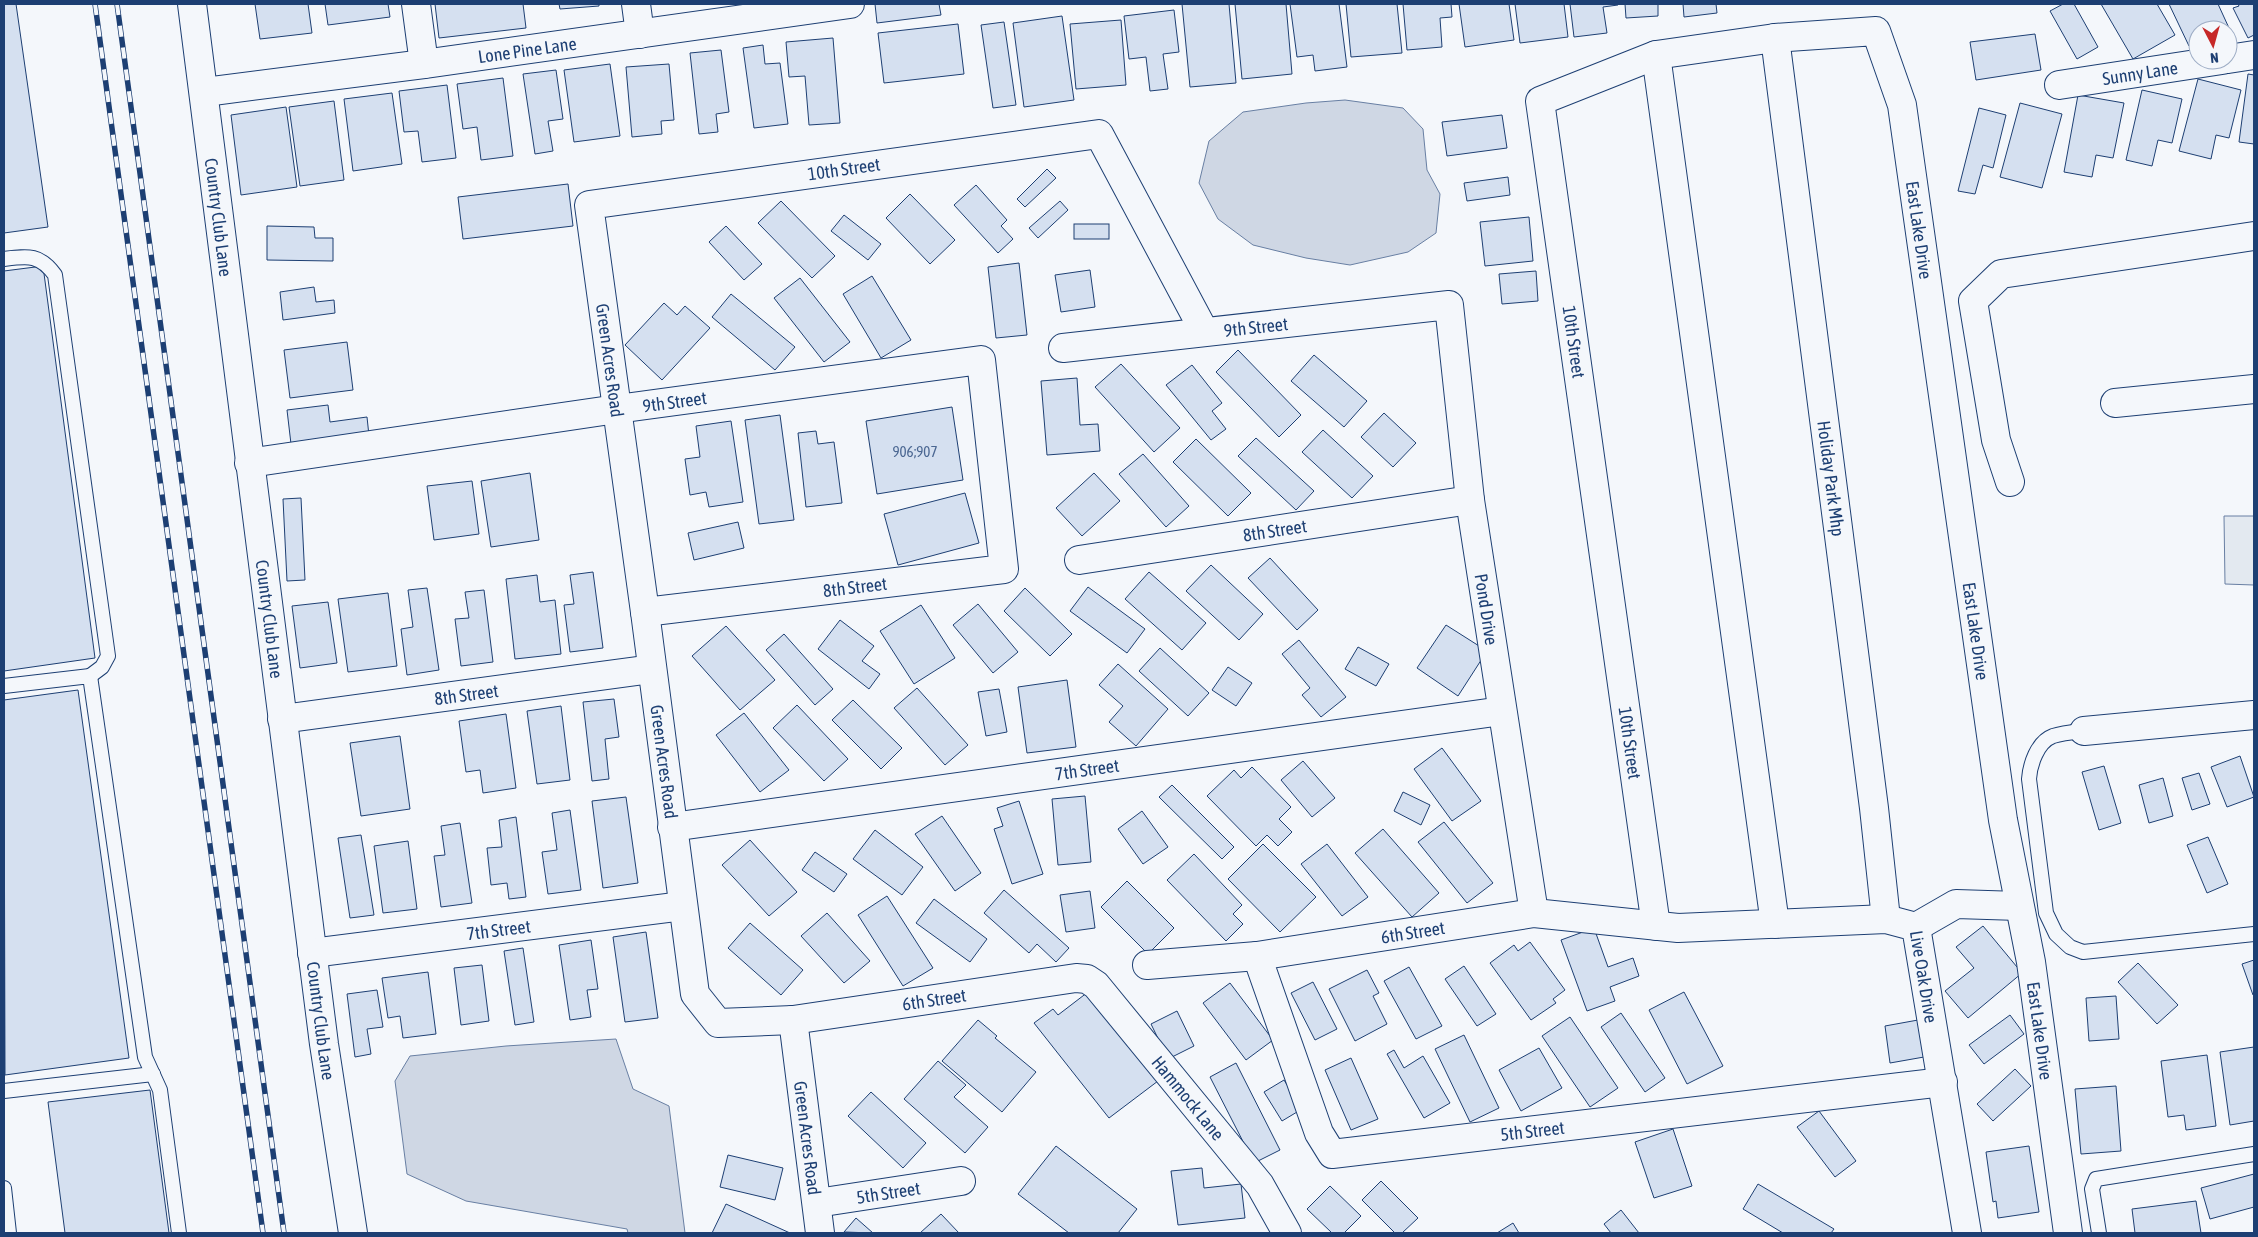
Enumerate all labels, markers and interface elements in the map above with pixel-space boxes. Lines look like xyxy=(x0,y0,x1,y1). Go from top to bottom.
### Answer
north arrow xyxy=(2188,20,2238,70)
street label: Lone Pine Lane xyxy=(477,32,578,67)
text: N xyxy=(2209,50,2219,66)
street label: Sunny Lane xyxy=(2101,56,2179,89)
street label: 10th Street xyxy=(806,154,882,184)
street label: Country Club Lane xyxy=(201,157,237,278)
street label: East Lake Drive xyxy=(1902,180,1937,280)
street label: Green Acres Road xyxy=(592,302,629,419)
street label: 10th Street xyxy=(1559,304,1589,380)
street label: 9th Street xyxy=(1223,313,1289,341)
street label: 9th Street xyxy=(641,387,708,416)
street label: Holiday Park Mhp xyxy=(1814,419,1849,538)
house number: 906;907 xyxy=(893,443,937,460)
street label: 8th Street xyxy=(1241,515,1308,545)
street label: Country Club Lane xyxy=(252,559,288,680)
street label: Pond Drive xyxy=(1471,572,1503,646)
street label: 8th Street xyxy=(822,573,888,601)
street label: East Lake Drive xyxy=(1959,581,1994,681)
street label: 8th Street xyxy=(433,679,500,709)
street label: Green Acres Road xyxy=(647,704,682,820)
street label: 10th Street xyxy=(1615,705,1645,781)
street label: 7th Street xyxy=(1054,754,1120,784)
street label: 7th Street xyxy=(465,915,532,944)
street label: 6th Street xyxy=(1379,917,1446,947)
street label: Live Oak Drive xyxy=(1906,929,1942,1024)
street label: Country Club Lane xyxy=(303,960,340,1081)
street label: East Lake Drive xyxy=(2023,980,2057,1081)
street label: 6th Street xyxy=(901,984,968,1014)
street label: Hammock Lane xyxy=(1148,1051,1229,1144)
street label: Green Acres Road xyxy=(790,1080,826,1196)
street label: 5th Street xyxy=(1499,1116,1566,1145)
street label: 5th Street xyxy=(855,1177,922,1207)

